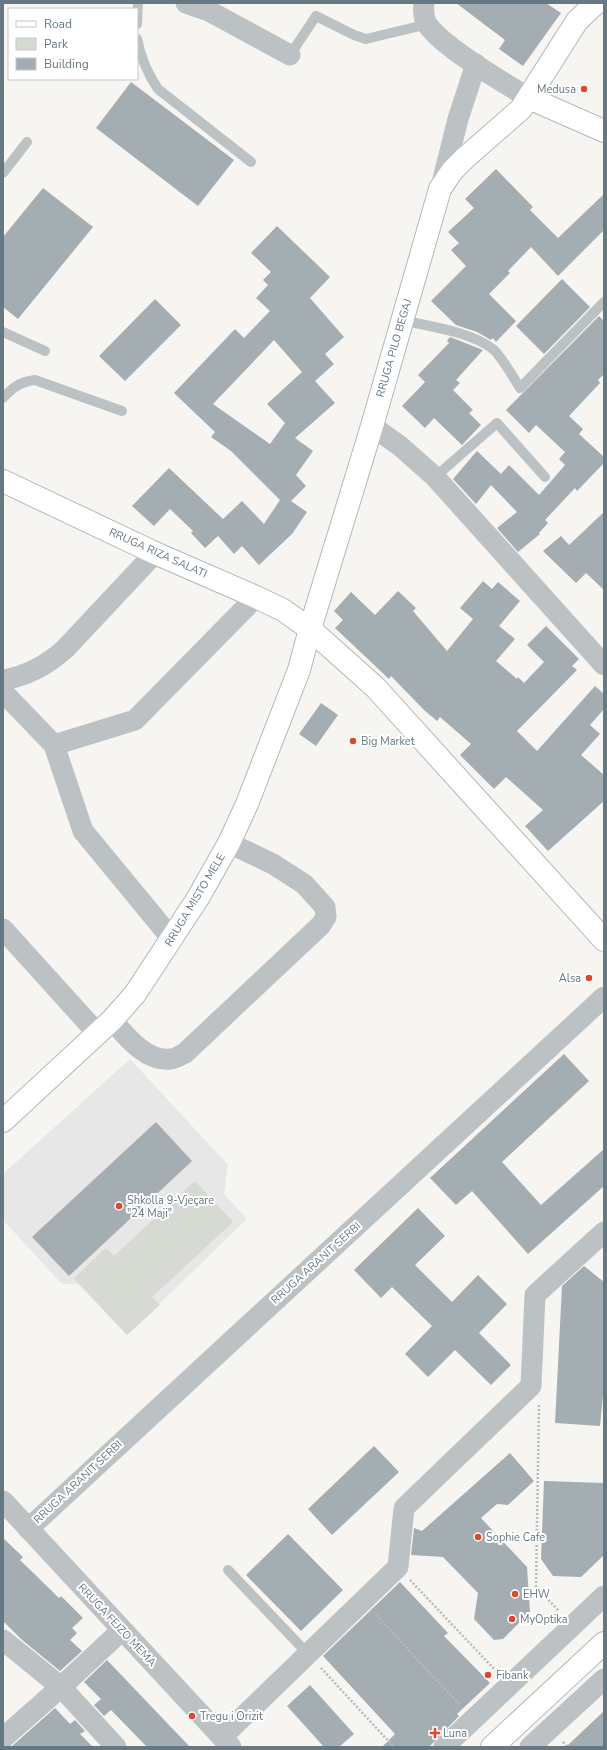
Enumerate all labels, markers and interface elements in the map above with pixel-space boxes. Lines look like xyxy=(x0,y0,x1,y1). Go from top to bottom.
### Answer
legend xyxy=(8,8,138,80)
text: Road xyxy=(44,16,72,32)
text: Park xyxy=(44,36,69,52)
text: Building xyxy=(44,56,89,72)
place label: Medusa xyxy=(537,82,576,97)
marker: Medusa xyxy=(579,84,589,94)
street label: RRUGA PILO BEGAJ xyxy=(373,297,415,399)
street label: RRUGA RIZA SALATI xyxy=(106,525,210,581)
place label: Big Market xyxy=(361,734,415,749)
marker: Big Market xyxy=(348,736,358,746)
street label: RRUGA MISTO MELE xyxy=(161,851,229,949)
place label: Alsa xyxy=(559,971,581,986)
marker: Alsa xyxy=(584,973,594,983)
place label: Shkolla 9-Vjeçare "24 Maji" xyxy=(127,1193,214,1221)
marker: Shkolla 9-Vjeçare "24 Maji" xyxy=(114,1201,124,1211)
street label: RRUGA ARANIT SERBI xyxy=(268,1219,364,1307)
street label: RRUGA ARANIT SERBI xyxy=(30,1437,126,1527)
place label: Sophie Cafe xyxy=(486,1530,545,1545)
marker: Sophie Cafe xyxy=(473,1532,483,1542)
street label: RRUGA FEJZO MEMA xyxy=(75,1580,159,1670)
place label: EHW xyxy=(523,1587,550,1602)
marker: EHW xyxy=(510,1589,520,1599)
place label: MyOptika xyxy=(520,1612,568,1627)
marker: MyOptika xyxy=(507,1614,517,1624)
place label: Fibank xyxy=(496,1668,529,1683)
marker: Fibank xyxy=(483,1670,493,1680)
place label: Tregu i Orizit xyxy=(200,1709,263,1724)
marker: Tregu i Orizit xyxy=(187,1711,197,1721)
place label: Luna xyxy=(443,1726,467,1741)
marker: Luna xyxy=(430,1728,440,1738)

